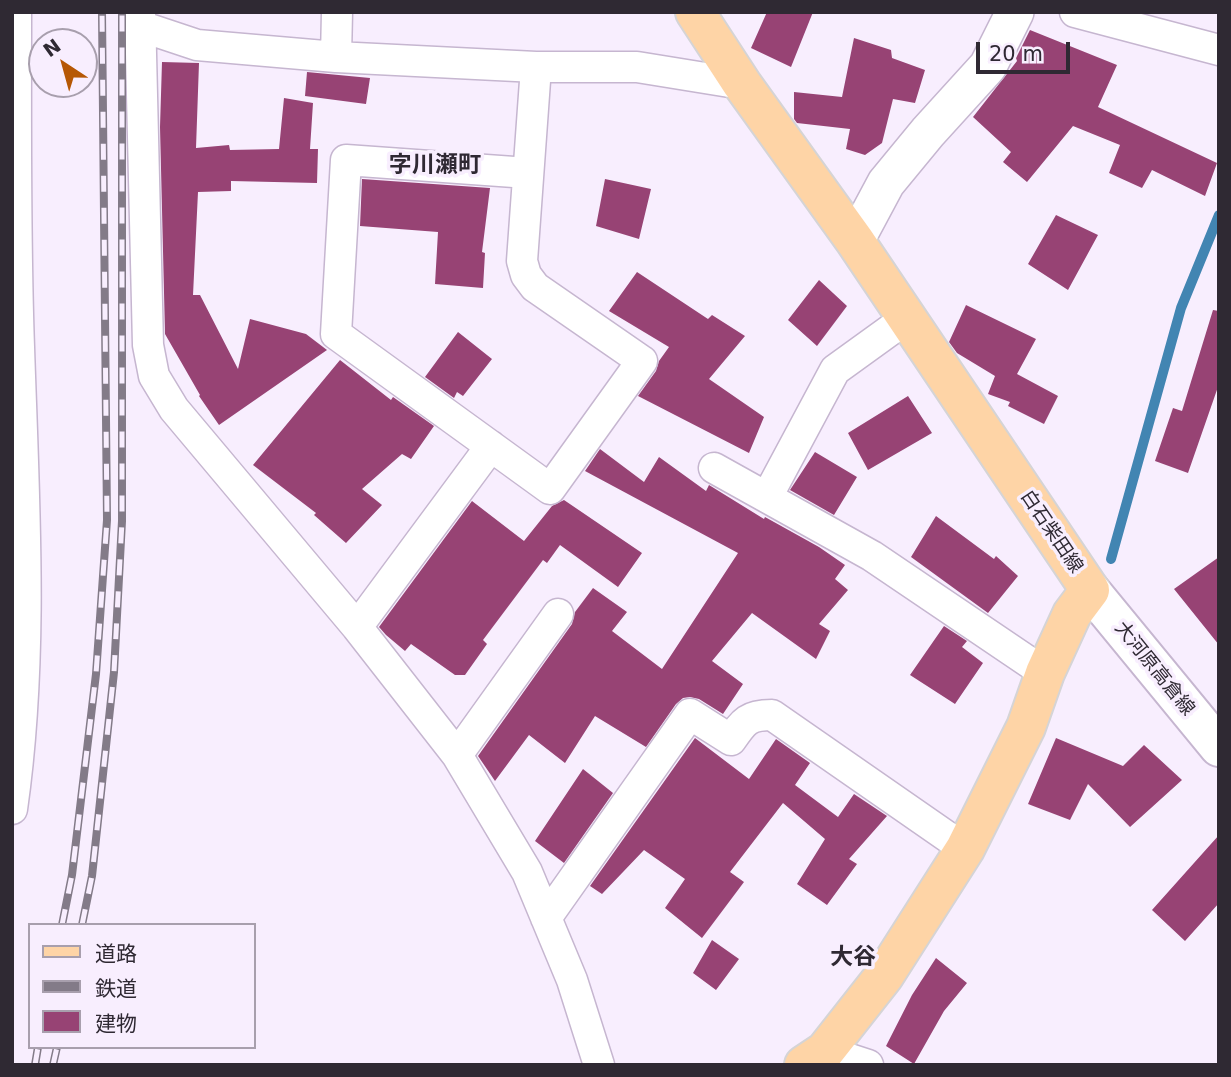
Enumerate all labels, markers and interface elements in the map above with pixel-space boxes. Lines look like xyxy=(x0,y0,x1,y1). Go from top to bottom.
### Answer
north arrow xyxy=(28,28,98,98)
scale bar xyxy=(979,28,1074,72)
text: N xyxy=(39,34,65,61)
text: 20 m xyxy=(989,42,1043,66)
district label: 字川瀬町 xyxy=(389,152,481,180)
street label: 白石柴田線 xyxy=(1015,486,1087,578)
street label: 大河原高倉線 xyxy=(1109,618,1199,720)
legend xyxy=(28,923,256,1049)
text: 道路 xyxy=(95,942,137,966)
district label: 大谷 xyxy=(830,944,876,972)
text: 鉄道 xyxy=(95,977,137,1001)
text: 建物 xyxy=(95,1012,137,1036)

